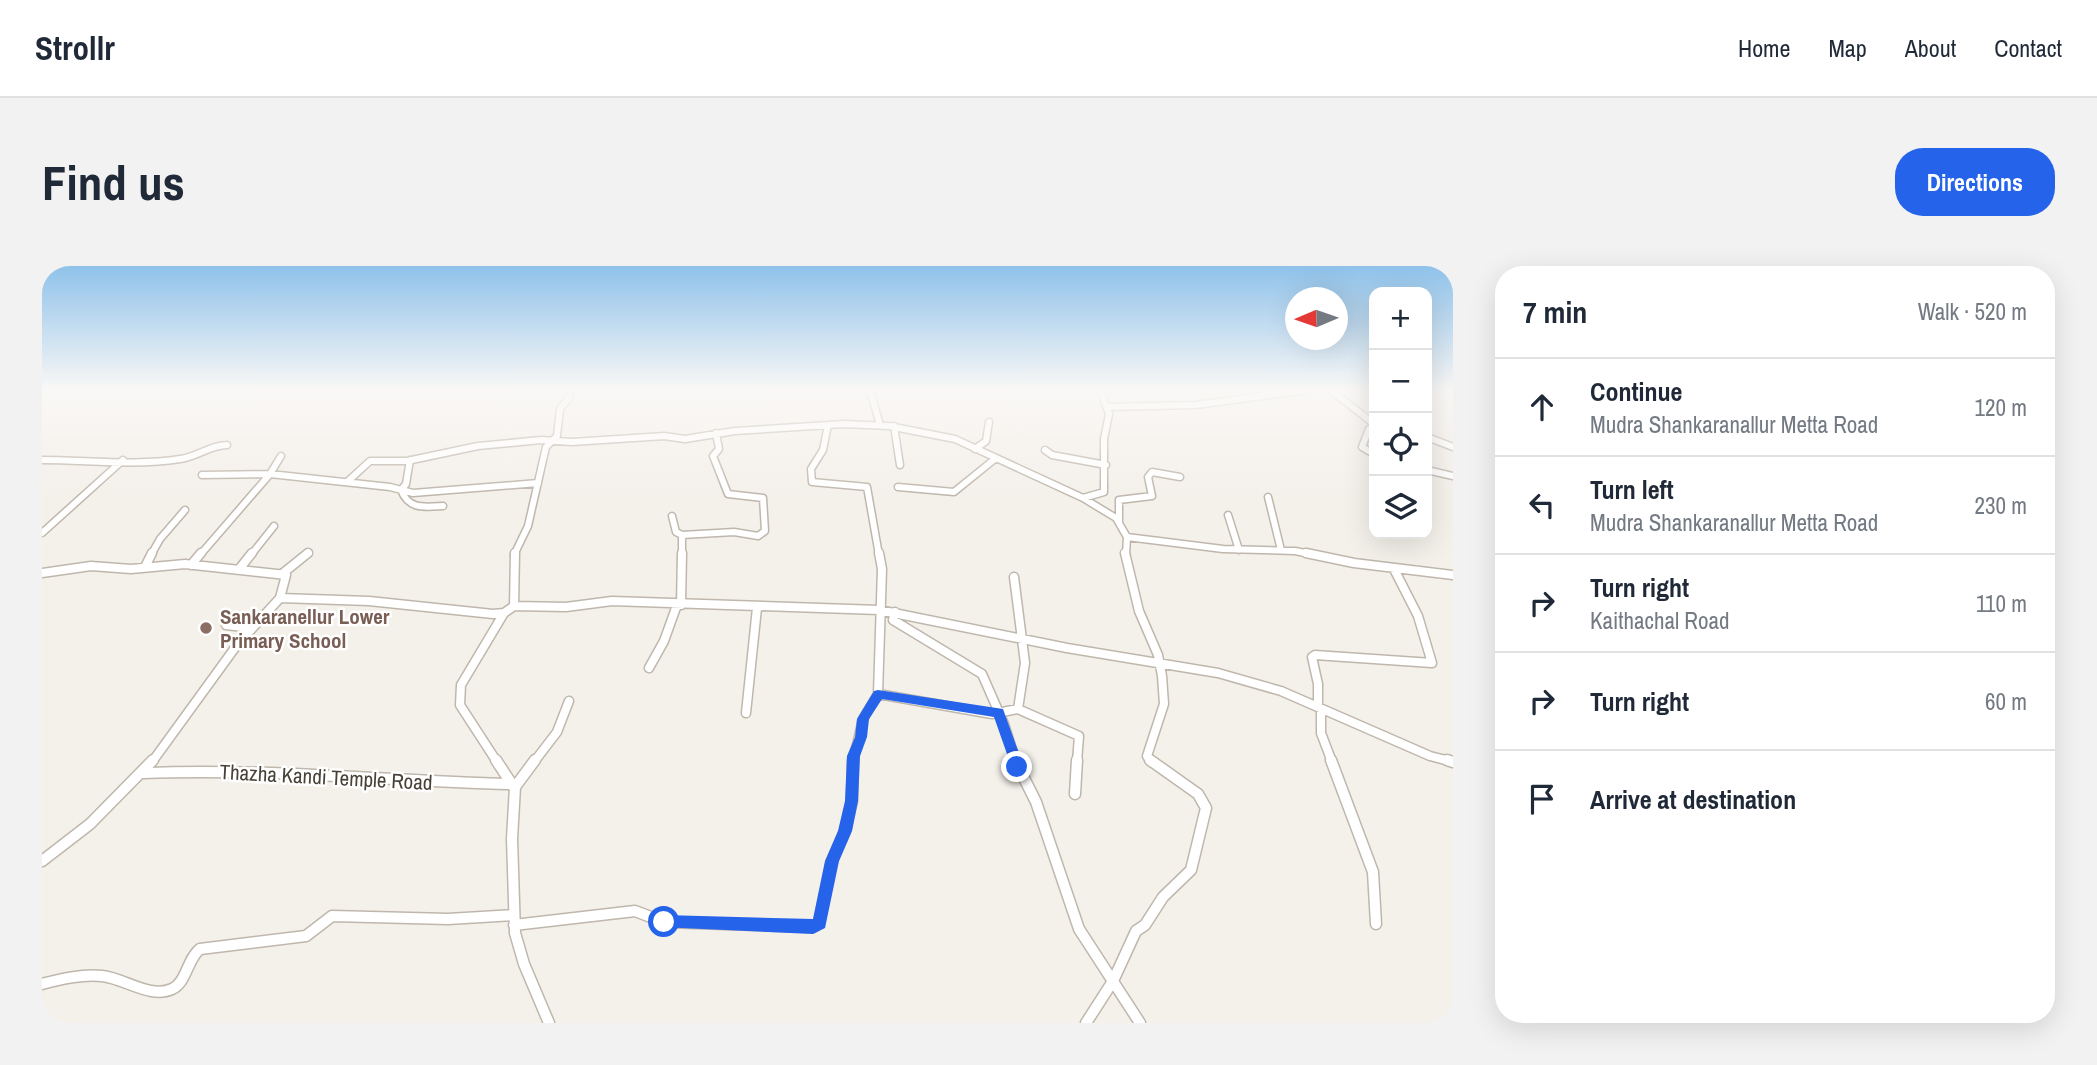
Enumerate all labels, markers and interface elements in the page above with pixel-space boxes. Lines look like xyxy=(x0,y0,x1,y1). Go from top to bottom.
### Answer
text: Strollr xyxy=(35,26,115,70)
text: Home xyxy=(1738,32,1790,64)
text: Map xyxy=(1828,32,1867,64)
text: About xyxy=(1905,32,1956,64)
text: Contact xyxy=(1994,32,2062,64)
button: Directions xyxy=(1895,148,2055,216)
text: Find us xyxy=(42,149,185,215)
north arrow xyxy=(1285,287,1348,350)
map controls xyxy=(1369,287,1432,539)
button: + xyxy=(1369,287,1432,350)
text: 7 min xyxy=(1523,292,1587,332)
text: Walk · 520 m xyxy=(1918,296,2027,327)
button: − xyxy=(1369,350,1432,413)
text: Continue xyxy=(1590,374,1682,409)
icon: ahead xyxy=(1523,388,1561,426)
text: 120 m xyxy=(1975,392,2027,423)
text: Mudra Shankaranallur Metta Road xyxy=(1590,409,1878,440)
button: locate xyxy=(1369,413,1432,476)
text: Turn left xyxy=(1590,472,1674,507)
button: layers xyxy=(1369,476,1432,539)
icon: left xyxy=(1523,486,1561,524)
text: 230 m xyxy=(1975,490,2027,521)
text: Mudra Shankaranallur Metta Road xyxy=(1590,507,1878,538)
text: Turn right xyxy=(1590,570,1689,605)
icon: right xyxy=(1523,584,1561,622)
text: 110 m xyxy=(1976,588,2027,619)
place label: Sankaranellur Lower Primary School xyxy=(220,602,390,655)
text: Kaithachal Road xyxy=(1590,605,1729,636)
marker: Sankaranellur Lower Primary School xyxy=(198,620,214,636)
icon: right xyxy=(1523,682,1561,720)
text: Turn right xyxy=(1590,684,1689,719)
text: 60 m xyxy=(1985,686,2027,717)
route end xyxy=(1001,751,1032,782)
street label: Thazha Kandi Temple Road xyxy=(219,757,433,797)
icon: arrive xyxy=(1523,780,1561,818)
text: Arrive at destination xyxy=(1590,782,1796,817)
route start xyxy=(648,906,679,937)

